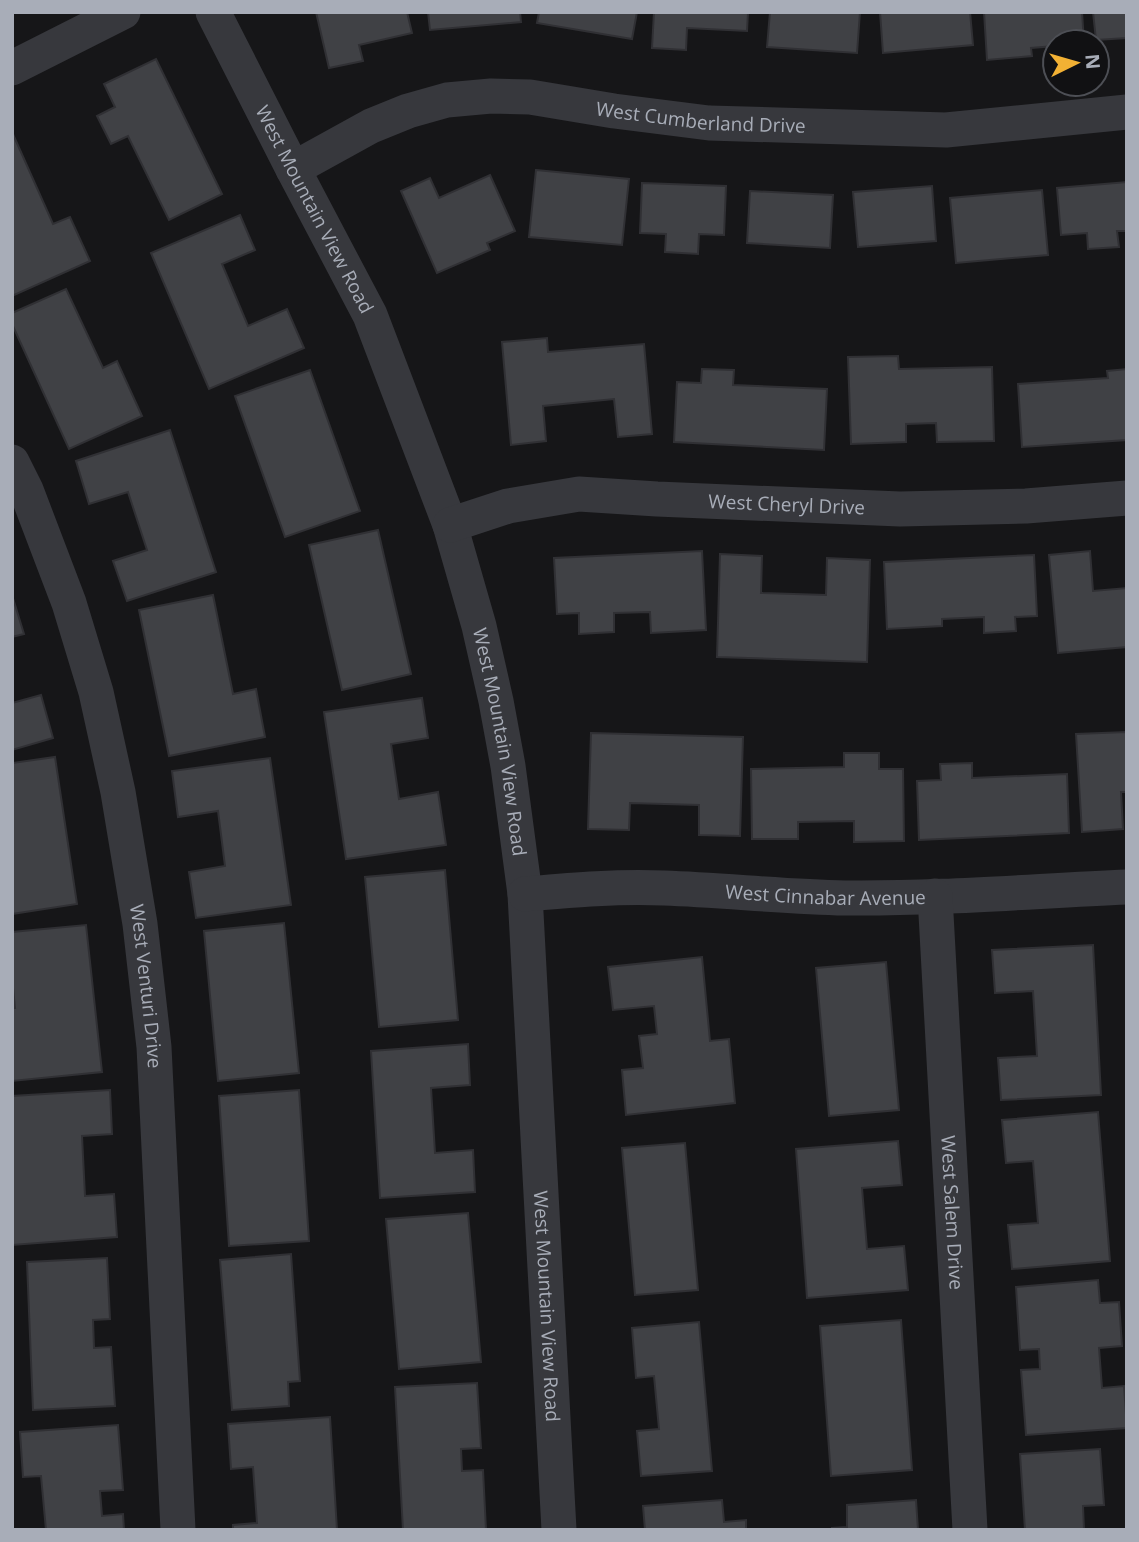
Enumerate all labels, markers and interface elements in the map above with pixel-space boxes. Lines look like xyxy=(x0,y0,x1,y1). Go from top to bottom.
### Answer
north arrow xyxy=(1041,28,1111,98)
text: N xyxy=(1079,53,1107,70)
street label: West Cumberland Drive xyxy=(594,95,806,139)
street label: West Mountain View Road xyxy=(250,101,380,318)
street label: West Cheryl Drive xyxy=(708,488,866,521)
street label: West Mountain View Road xyxy=(467,625,533,858)
street label: West Cinnabar Avenue xyxy=(724,878,926,911)
street label: West Venturi Drive xyxy=(124,902,168,1069)
street label: West Salem Drive xyxy=(935,1135,970,1290)
street label: West Mountain View Road xyxy=(528,1190,566,1422)

